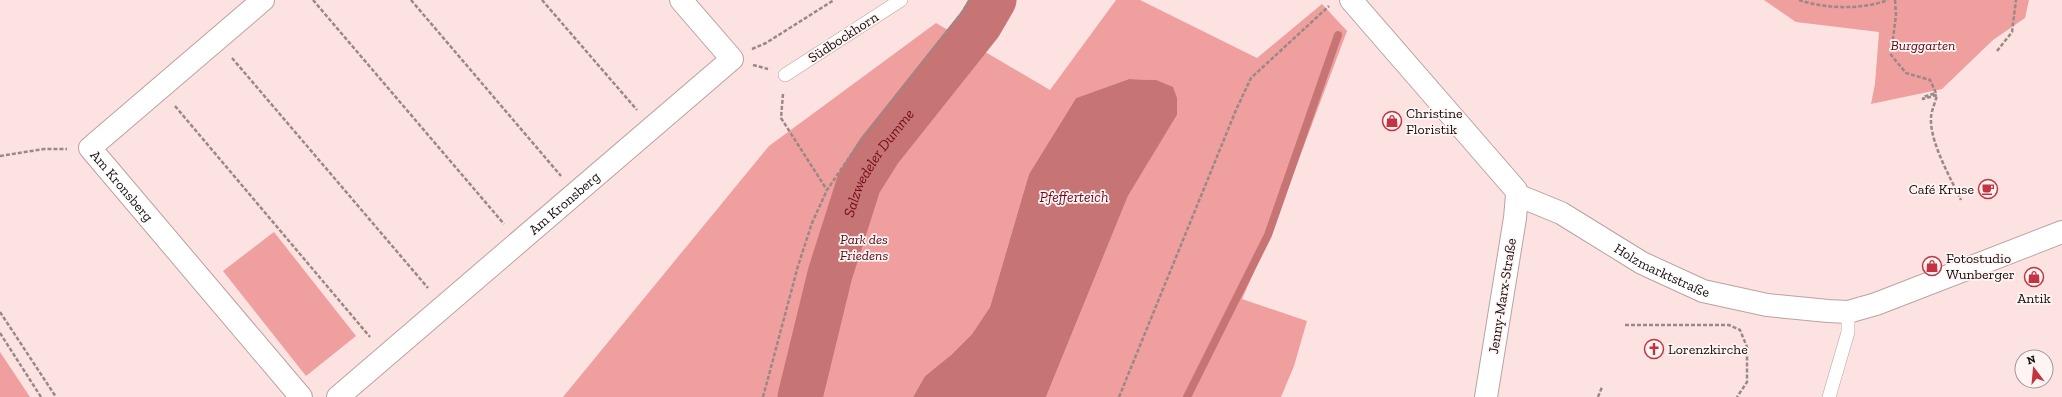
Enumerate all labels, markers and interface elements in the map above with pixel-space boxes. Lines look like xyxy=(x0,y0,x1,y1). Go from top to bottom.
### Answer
street label: Südbockhorn xyxy=(805,8,882,66)
park label: Burggarten xyxy=(1891,37,1955,54)
water label: Salzwedeler Dumme xyxy=(840,105,918,219)
place label: Christine Floristik xyxy=(1406,105,1463,138)
shop icon: Christine Floristik xyxy=(1381,110,1403,132)
street label: Am Kronsberg xyxy=(86,147,157,225)
street label: Am Kronsberg xyxy=(525,168,604,239)
cafe icon: Café Kruse xyxy=(1977,178,1999,200)
place label: Café Kruse xyxy=(1909,181,1974,198)
water label: Pfefferteich xyxy=(1039,188,1109,206)
park label: Park des Friedens xyxy=(840,231,888,264)
street label: Jenny-Marx-Straße xyxy=(1485,237,1520,355)
street label: Holzmarktstraße xyxy=(1611,240,1711,301)
place label: Fotostudio Wunberger xyxy=(1946,250,2015,283)
shop icon: Fotostudio Wunberger xyxy=(1921,255,1943,277)
shop icon: Antik xyxy=(2023,266,2045,288)
place label: Antik xyxy=(2017,290,2051,307)
church icon: Lorenzkirche xyxy=(1643,338,1665,360)
place label: Lorenzkirche xyxy=(1668,341,1748,358)
north arrow xyxy=(2014,349,2054,389)
text: N xyxy=(2026,352,2038,367)

